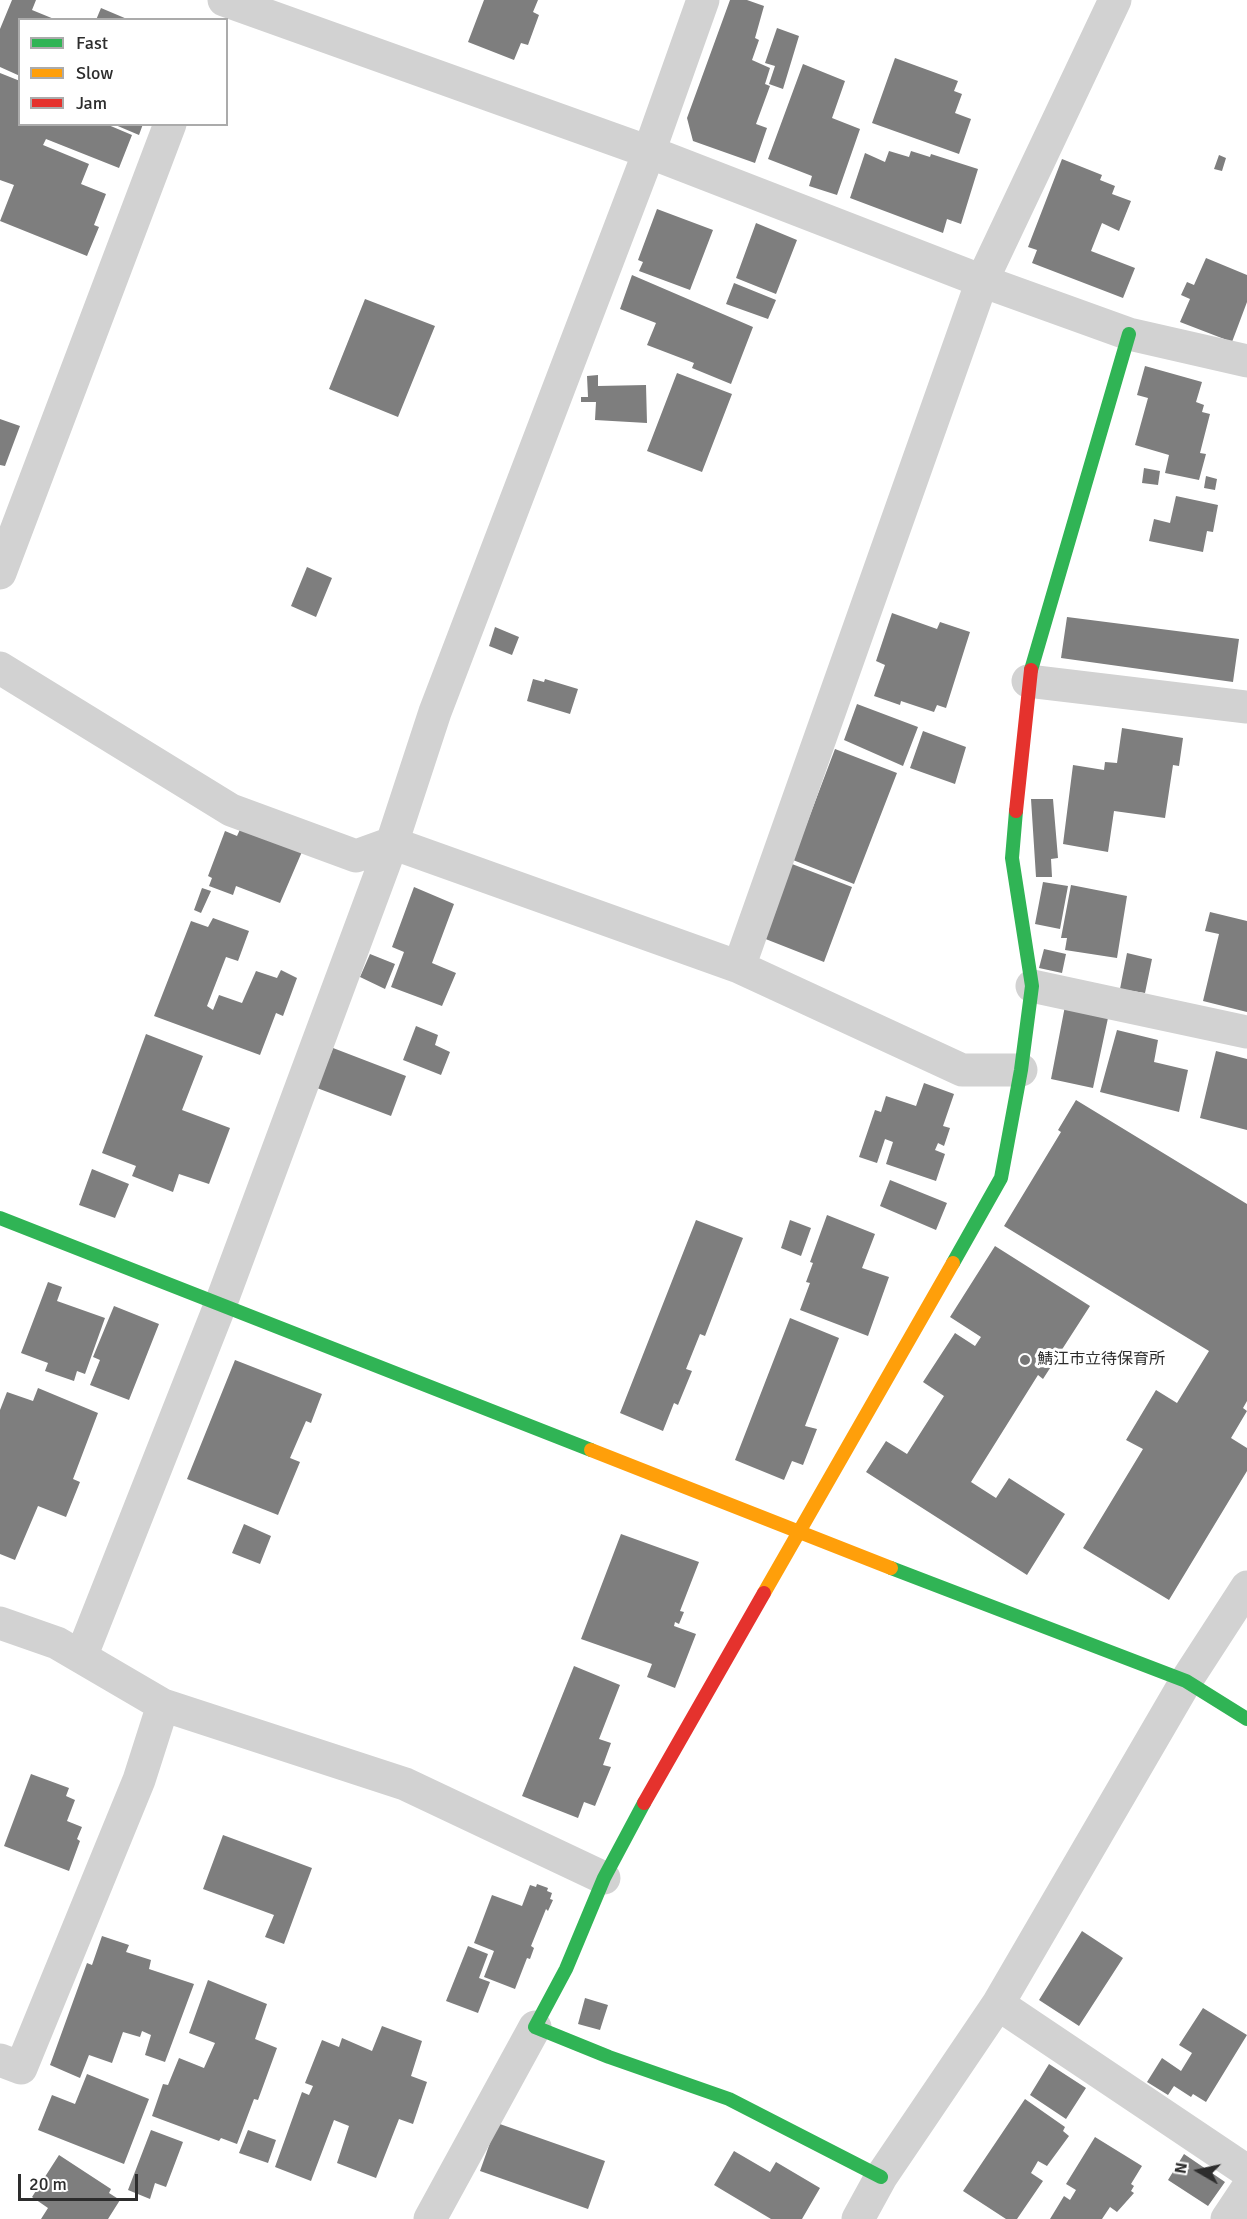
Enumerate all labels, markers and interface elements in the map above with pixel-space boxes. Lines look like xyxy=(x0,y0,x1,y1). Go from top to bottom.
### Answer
legend xyxy=(18,18,228,126)
text: Fast xyxy=(76,32,108,54)
text: Slow xyxy=(76,62,113,84)
text: Jam xyxy=(76,92,107,114)
place label: 鯖江市立待保育所 xyxy=(1037,1350,1165,1370)
marker: 鯖江市立待保育所 xyxy=(1018,1353,1032,1367)
north arrow xyxy=(1169,2141,1229,2201)
text: N xyxy=(1170,2161,1192,2175)
scale bar xyxy=(21,2162,141,2200)
text: 20 m xyxy=(29,2173,67,2195)

